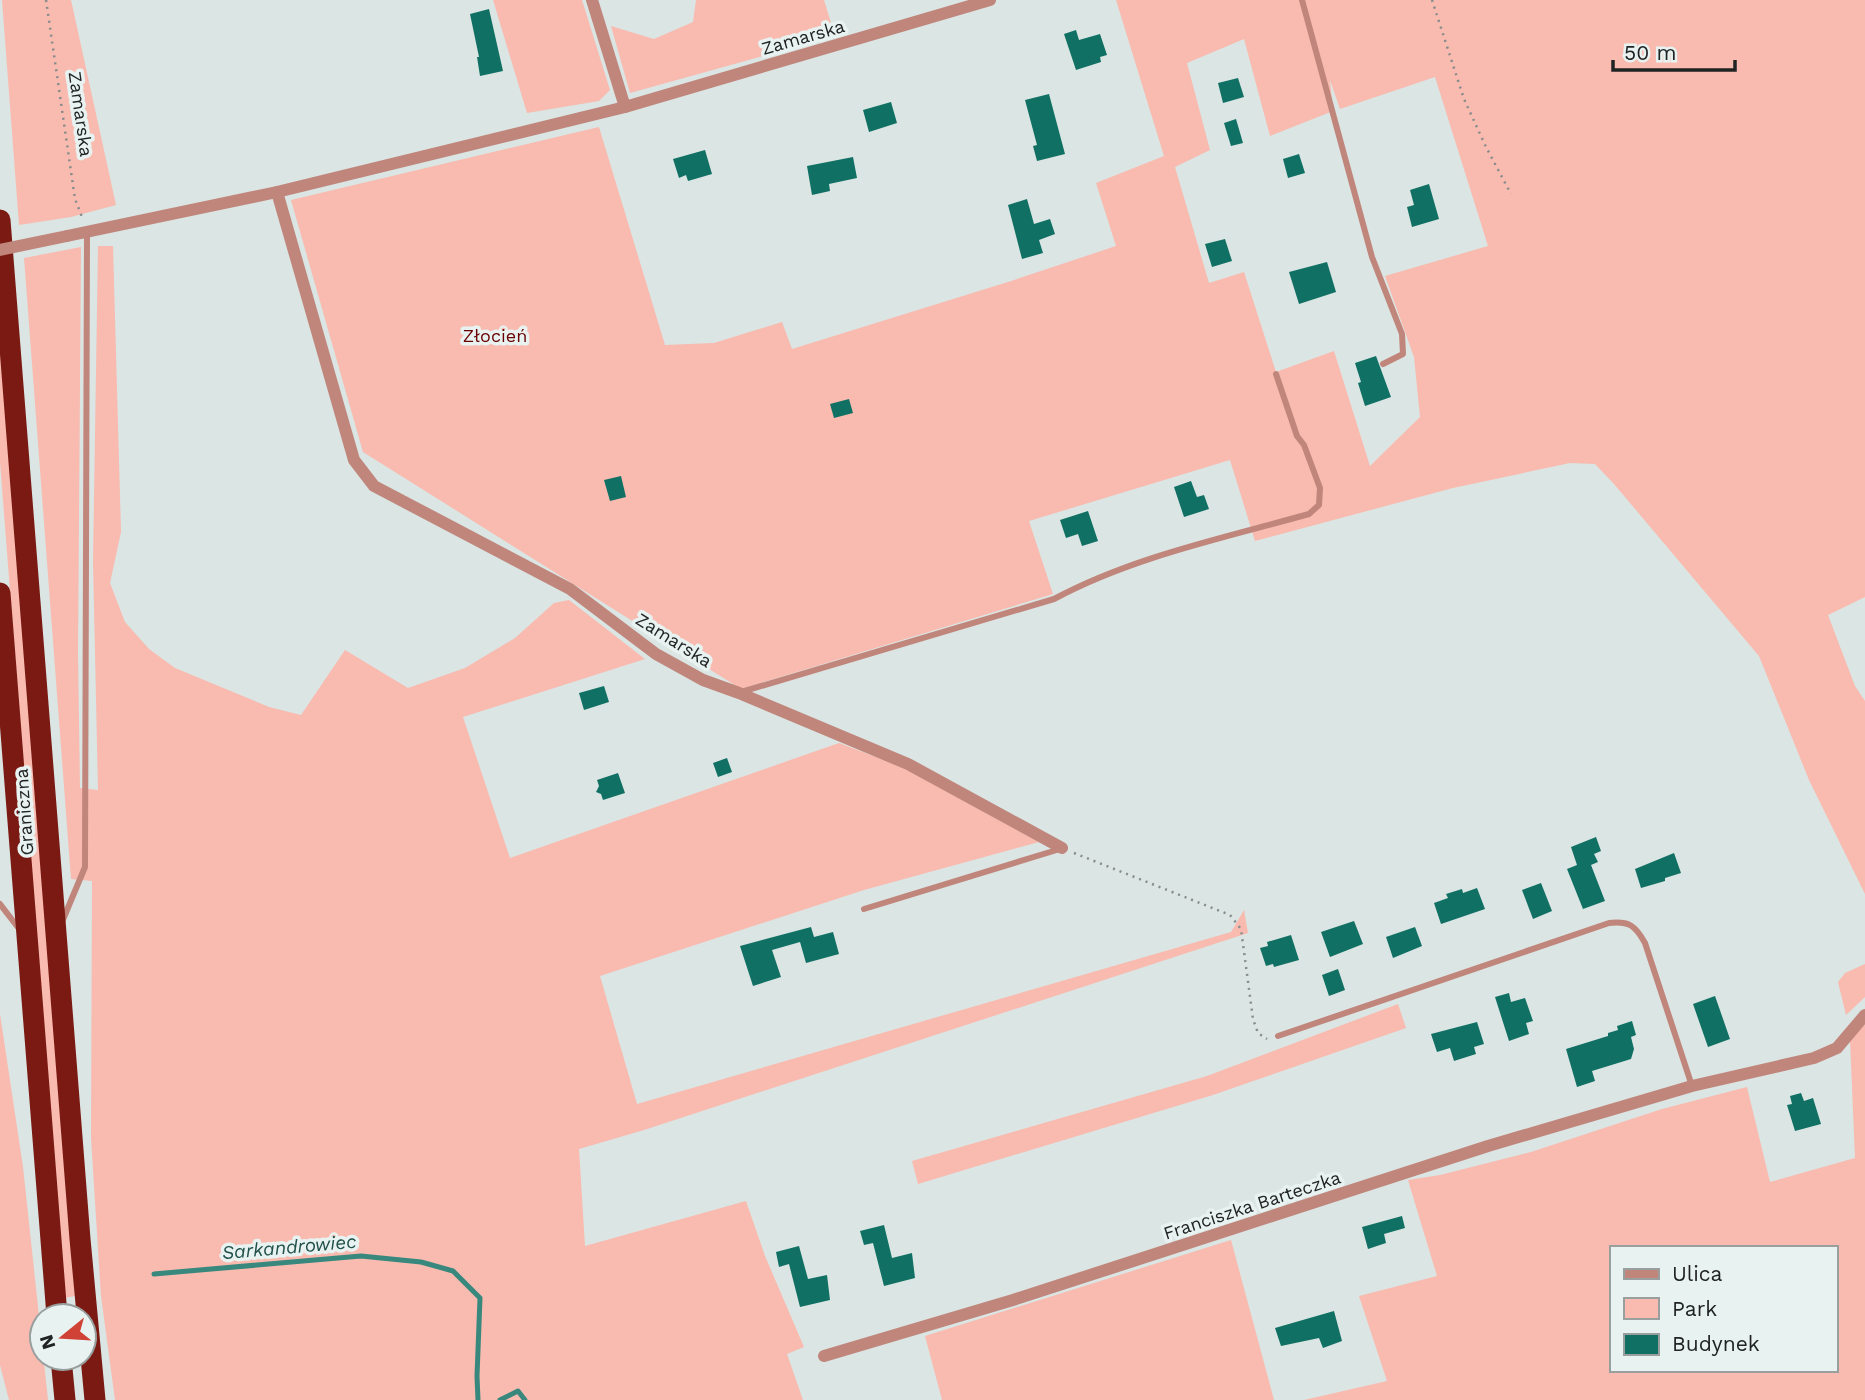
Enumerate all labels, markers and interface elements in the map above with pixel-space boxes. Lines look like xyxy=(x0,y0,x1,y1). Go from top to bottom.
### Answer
street label: Zamarska xyxy=(759,15,847,59)
scale bar xyxy=(1613,28,1736,72)
text: 50 m xyxy=(1624,40,1676,65)
street label: Zamarska xyxy=(65,70,97,158)
park label: Złocień xyxy=(463,325,527,346)
street label: Zamarska xyxy=(632,608,716,672)
street label: Graniczna xyxy=(10,768,38,856)
street label: Franciszka Barteczka xyxy=(1161,1166,1343,1244)
water label: Sarkandrowiec xyxy=(221,1230,357,1264)
legend xyxy=(1610,1246,1837,1372)
text: Ulica xyxy=(1672,1261,1723,1286)
text: Park xyxy=(1672,1296,1717,1321)
north arrow xyxy=(28,1302,98,1372)
text: Budynek xyxy=(1672,1331,1760,1356)
text: N xyxy=(34,1332,60,1352)

